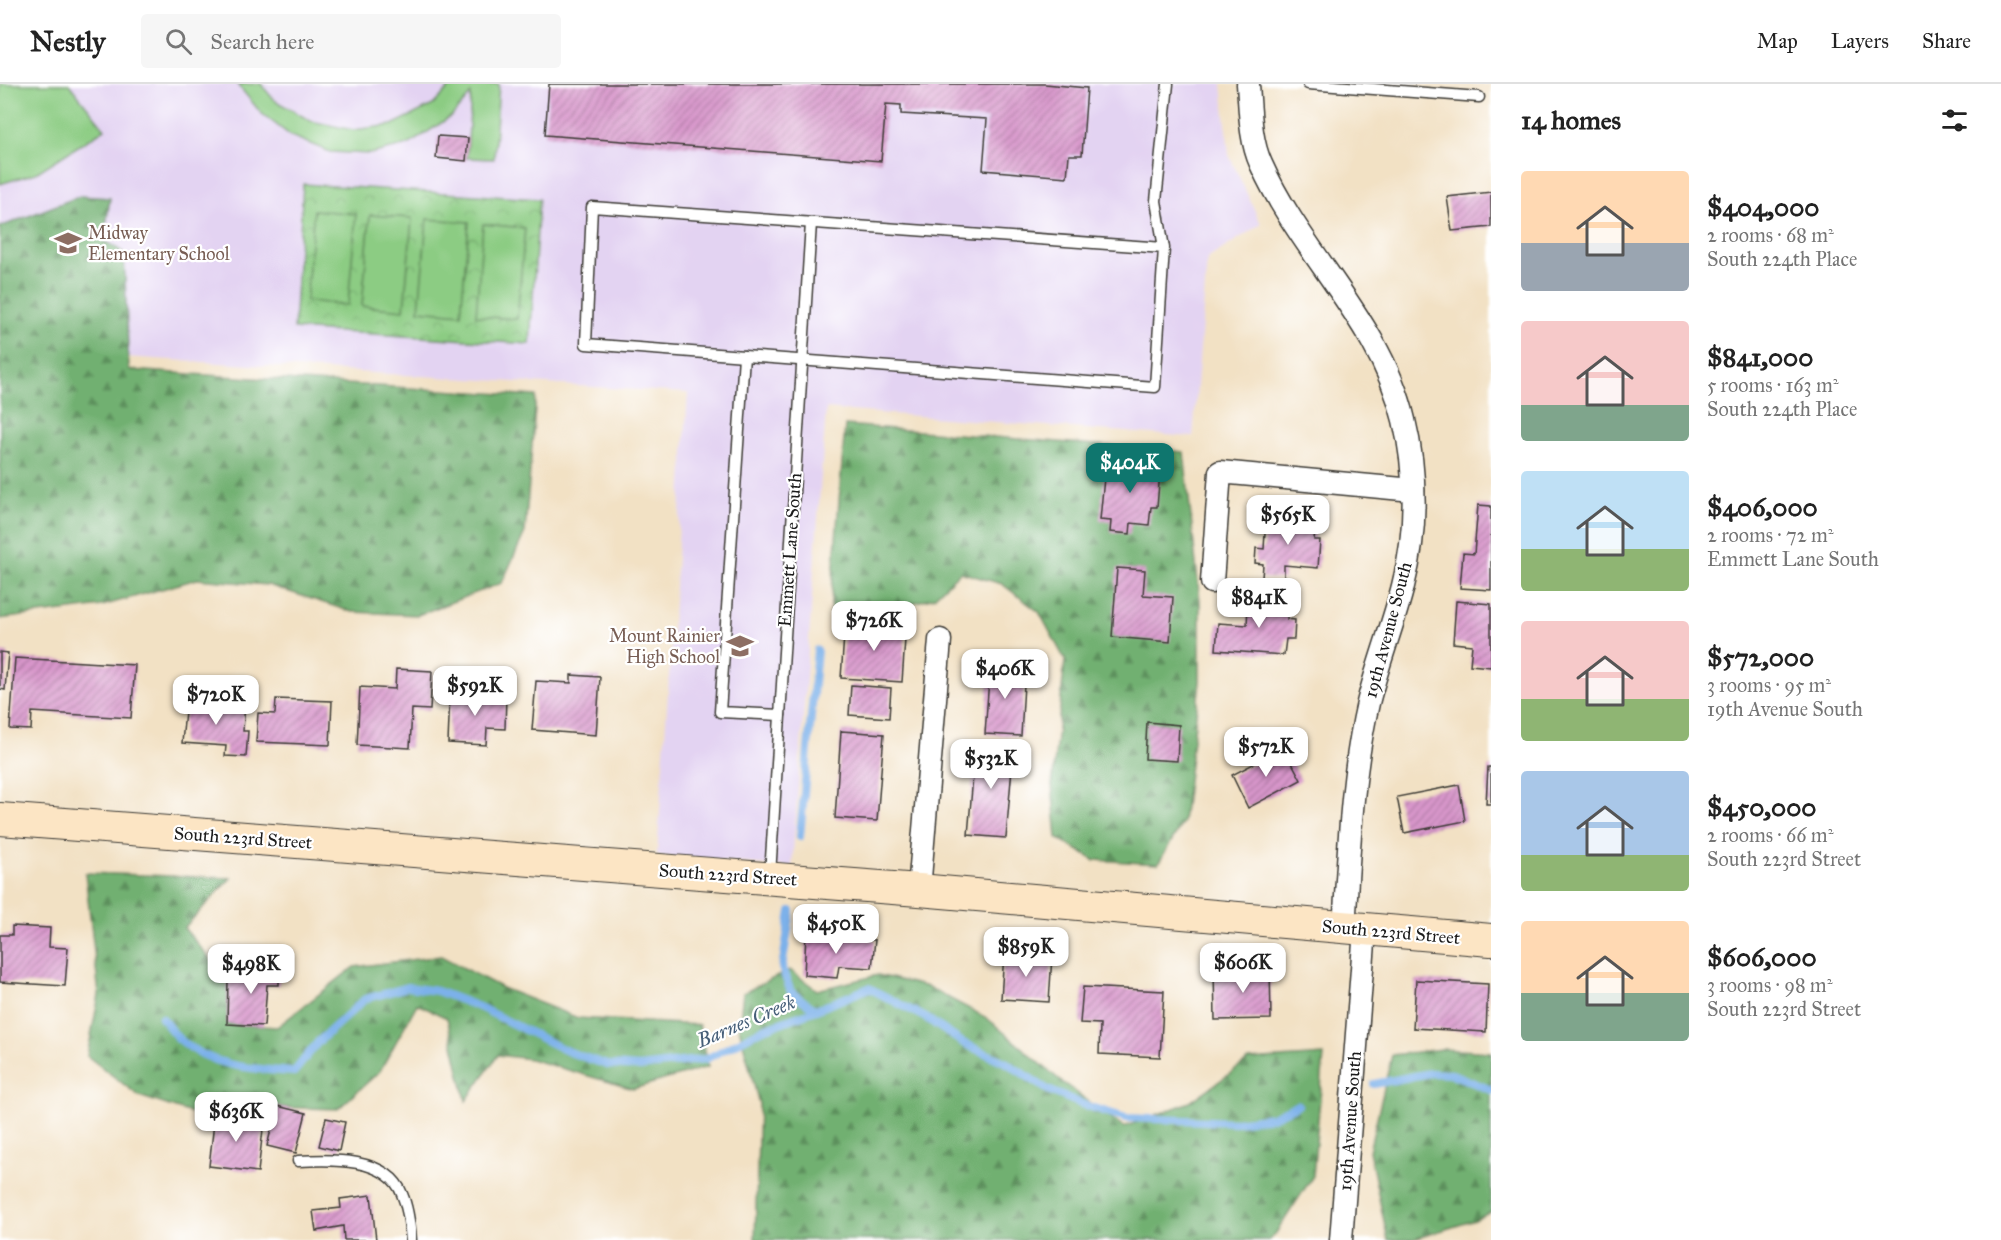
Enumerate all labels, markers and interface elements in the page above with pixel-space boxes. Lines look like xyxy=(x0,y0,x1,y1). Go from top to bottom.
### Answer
search box xyxy=(141,14,561,68)
text: Nestly xyxy=(30,24,105,59)
icon: search xyxy=(162,25,195,58)
text: Search here xyxy=(210,28,314,55)
text: Map xyxy=(1757,28,1798,54)
text: Layers xyxy=(1831,28,1889,54)
text: Share xyxy=(1922,28,1971,54)
text: 14 homes xyxy=(1521,104,1621,136)
icon: filters xyxy=(1938,104,1971,137)
text: $404,000 xyxy=(1707,191,1819,223)
icon: home xyxy=(1569,195,1641,267)
place label: Midway Elementary School xyxy=(88,222,230,265)
text: 2 rooms · 68 m² xyxy=(1707,223,1834,247)
school or university icon: Midway Elementary School xyxy=(53,228,83,258)
text: South 224th Place xyxy=(1707,247,1857,271)
text: $841,000 xyxy=(1707,341,1813,373)
icon: home xyxy=(1569,345,1641,417)
text: 5 rooms · 163 m² xyxy=(1707,373,1839,397)
text: South 224th Place xyxy=(1707,397,1857,421)
pin: $404K xyxy=(1088,443,1172,494)
text: $404K xyxy=(1100,450,1160,474)
street label: Emmett Lane South xyxy=(774,472,806,628)
text: $406,000 xyxy=(1707,491,1818,523)
pin: $565K xyxy=(1246,495,1330,546)
icon: home xyxy=(1569,495,1641,567)
text: $565K xyxy=(1260,502,1316,526)
text: 2 rooms · 72 m² xyxy=(1707,523,1834,547)
text: Emmett Lane South xyxy=(1707,547,1879,571)
street label: 19th Avenue South xyxy=(1359,559,1417,701)
pin: $841K xyxy=(1217,578,1301,629)
text: $841K xyxy=(1231,585,1287,609)
pin: $726K xyxy=(832,601,916,652)
text: $726K xyxy=(846,608,902,632)
place label: Mount Rainier High School xyxy=(609,625,720,669)
school or university icon: Mount Rainier High School xyxy=(725,631,755,661)
text: $572,000 xyxy=(1707,641,1814,673)
icon: home xyxy=(1569,645,1641,717)
pin: $406K xyxy=(963,649,1047,700)
text: $406K xyxy=(975,656,1035,680)
pin: $592K xyxy=(433,666,517,717)
text: $592K xyxy=(447,673,503,697)
text: 3 rooms · 95 m² xyxy=(1707,673,1831,697)
pin: $720K xyxy=(174,675,258,726)
text: $720K xyxy=(187,682,245,706)
text: 19th Avenue South xyxy=(1707,697,1863,721)
pin: $572K xyxy=(1224,727,1308,778)
text: $572K xyxy=(1238,734,1294,758)
pin: $532K xyxy=(949,739,1033,790)
text: $532K xyxy=(964,746,1018,770)
text: $450,000 xyxy=(1707,791,1816,823)
icon: home xyxy=(1569,795,1641,867)
street label: South 223rd Street xyxy=(173,822,314,854)
text: 2 rooms · 66 m² xyxy=(1707,823,1833,847)
text: South 223rd Street xyxy=(1707,847,1861,871)
street label: South 223rd Street xyxy=(658,859,799,891)
pin: $450K xyxy=(794,904,878,955)
text: $450K xyxy=(807,911,865,935)
street label: South 223rd Street xyxy=(1321,915,1462,949)
pin: $859K xyxy=(984,927,1068,978)
text: $859K xyxy=(998,934,1054,958)
text: $606,000 xyxy=(1707,941,1817,973)
pin: $606K xyxy=(1201,943,1285,994)
pin: $498K xyxy=(209,944,293,995)
icon: home xyxy=(1569,945,1641,1017)
text: $606K xyxy=(1214,950,1272,974)
text: $498K xyxy=(222,951,280,975)
text: 3 rooms · 98 m² xyxy=(1707,973,1832,997)
water label: Barnes Creek xyxy=(692,989,799,1053)
text: South 223rd Street xyxy=(1707,997,1861,1021)
street label: 19th Avenue South xyxy=(1334,1050,1366,1192)
pin: $636K xyxy=(194,1092,278,1143)
text: $636K xyxy=(209,1099,263,1123)

